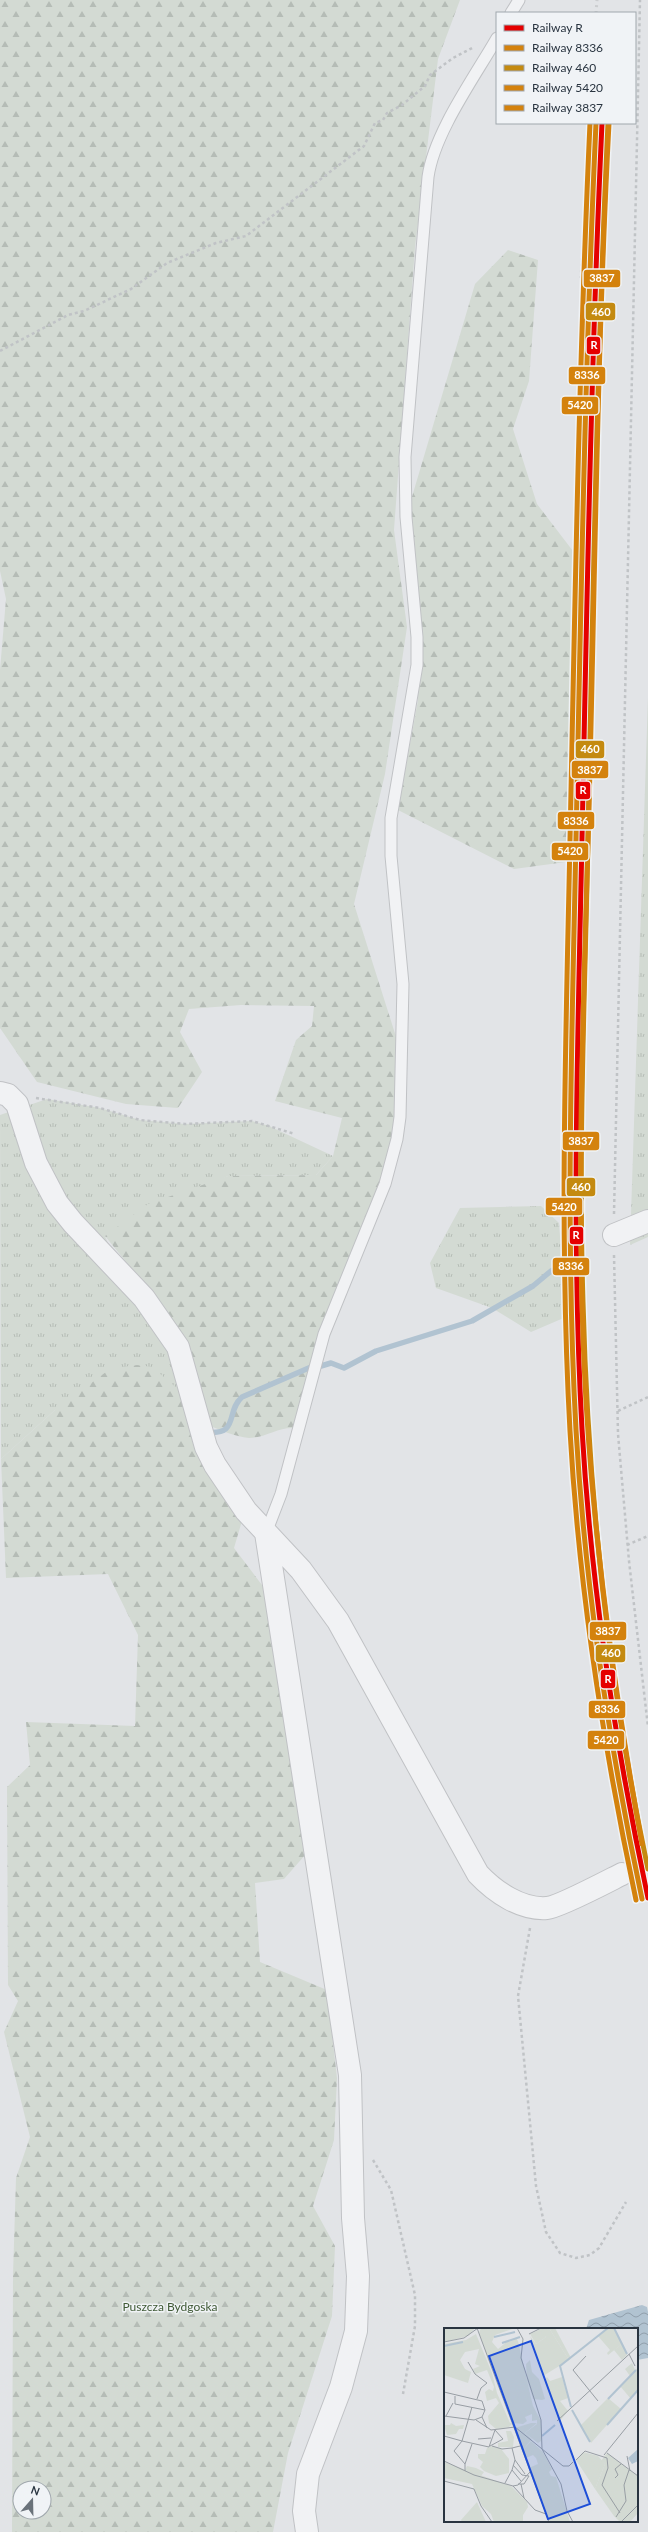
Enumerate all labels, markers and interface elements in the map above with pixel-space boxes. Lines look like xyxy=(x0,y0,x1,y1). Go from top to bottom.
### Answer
legend xyxy=(496,12,636,124)
text: Railway R xyxy=(532,20,583,35)
text: Railway 8336 xyxy=(532,40,603,55)
text: Railway 460 xyxy=(532,60,596,75)
text: Railway 5420 xyxy=(532,80,603,95)
text: Railway 3837 xyxy=(532,100,603,115)
line badge: 3837 xyxy=(583,269,621,288)
text: 3837 xyxy=(589,271,615,284)
line badge: 460 xyxy=(585,302,616,321)
text: 460 xyxy=(591,305,611,318)
line badge: R xyxy=(586,336,601,355)
text: R xyxy=(590,338,598,351)
line badge: 8336 xyxy=(568,366,606,385)
text: 8336 xyxy=(574,368,600,381)
line badge: 5420 xyxy=(561,396,599,415)
text: 5420 xyxy=(567,398,593,411)
line badge: 460 xyxy=(575,740,605,759)
text: 460 xyxy=(580,742,600,755)
line badge: 3837 xyxy=(571,760,609,779)
text: 3837 xyxy=(577,763,603,776)
line badge: R xyxy=(575,781,591,800)
text: R xyxy=(579,783,587,796)
line badge: 8336 xyxy=(557,811,595,830)
text: 8336 xyxy=(563,814,589,827)
line badge: 5420 xyxy=(551,842,589,861)
text: 5420 xyxy=(557,844,583,857)
line badge: 3837 xyxy=(562,1131,600,1151)
text: 3837 xyxy=(568,1134,594,1147)
line badge: 460 xyxy=(566,1177,596,1197)
text: 460 xyxy=(571,1180,591,1193)
line badge: 5420 xyxy=(545,1197,583,1216)
text: 5420 xyxy=(551,1200,577,1213)
line badge: R xyxy=(569,1226,584,1245)
text: R xyxy=(572,1228,580,1241)
line badge: 8336 xyxy=(552,1257,590,1276)
text: 8336 xyxy=(558,1259,584,1272)
line badge: 3837 xyxy=(589,1621,627,1641)
text: 3837 xyxy=(595,1624,621,1637)
line badge: 460 xyxy=(595,1644,626,1663)
text: 460 xyxy=(601,1646,621,1659)
line badge: R xyxy=(600,1669,616,1689)
text: R xyxy=(604,1672,612,1685)
line badge: 8336 xyxy=(588,1700,626,1719)
text: 8336 xyxy=(594,1702,620,1715)
line badge: 5420 xyxy=(587,1730,625,1750)
text: 5420 xyxy=(593,1733,619,1746)
park label: Puszcza Bydgoska xyxy=(122,2299,218,2314)
inset map xyxy=(444,2328,638,2522)
north arrow xyxy=(12,2480,52,2520)
text: N xyxy=(29,2483,42,2498)

